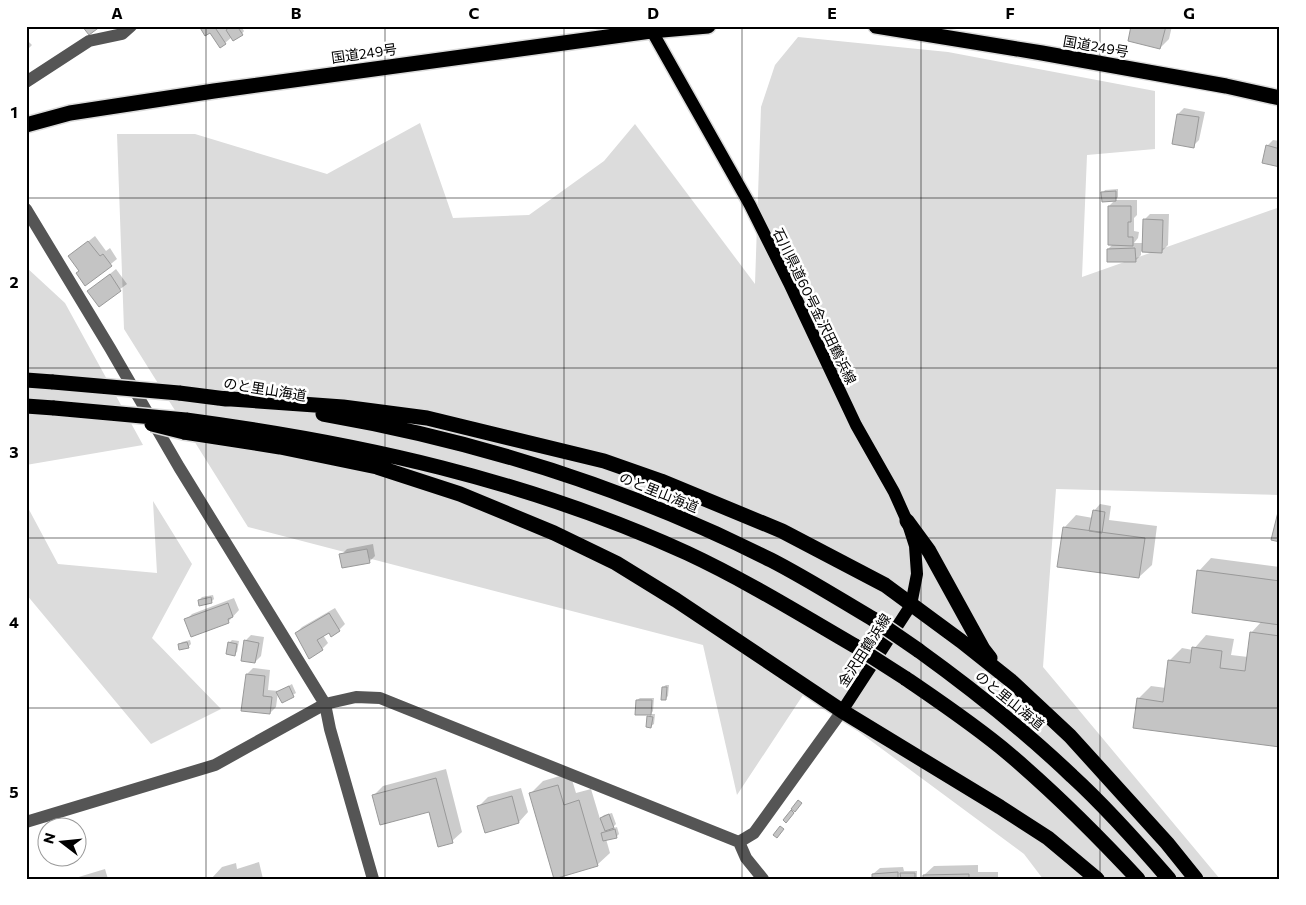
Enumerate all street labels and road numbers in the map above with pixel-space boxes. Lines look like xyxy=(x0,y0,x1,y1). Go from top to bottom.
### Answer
street label: 国道249号 xyxy=(1062,32,1130,60)
street label: 国道249号 xyxy=(330,40,398,66)
street label: 石川県道60号金沢田鶴浜線 xyxy=(770,225,860,387)
street label: のと里山海道 xyxy=(222,374,308,404)
street label: のと里山海道 xyxy=(617,468,701,516)
street label: 金沢田鶴浜線 xyxy=(834,610,894,690)
street label: のと里山海道 xyxy=(972,667,1048,733)

